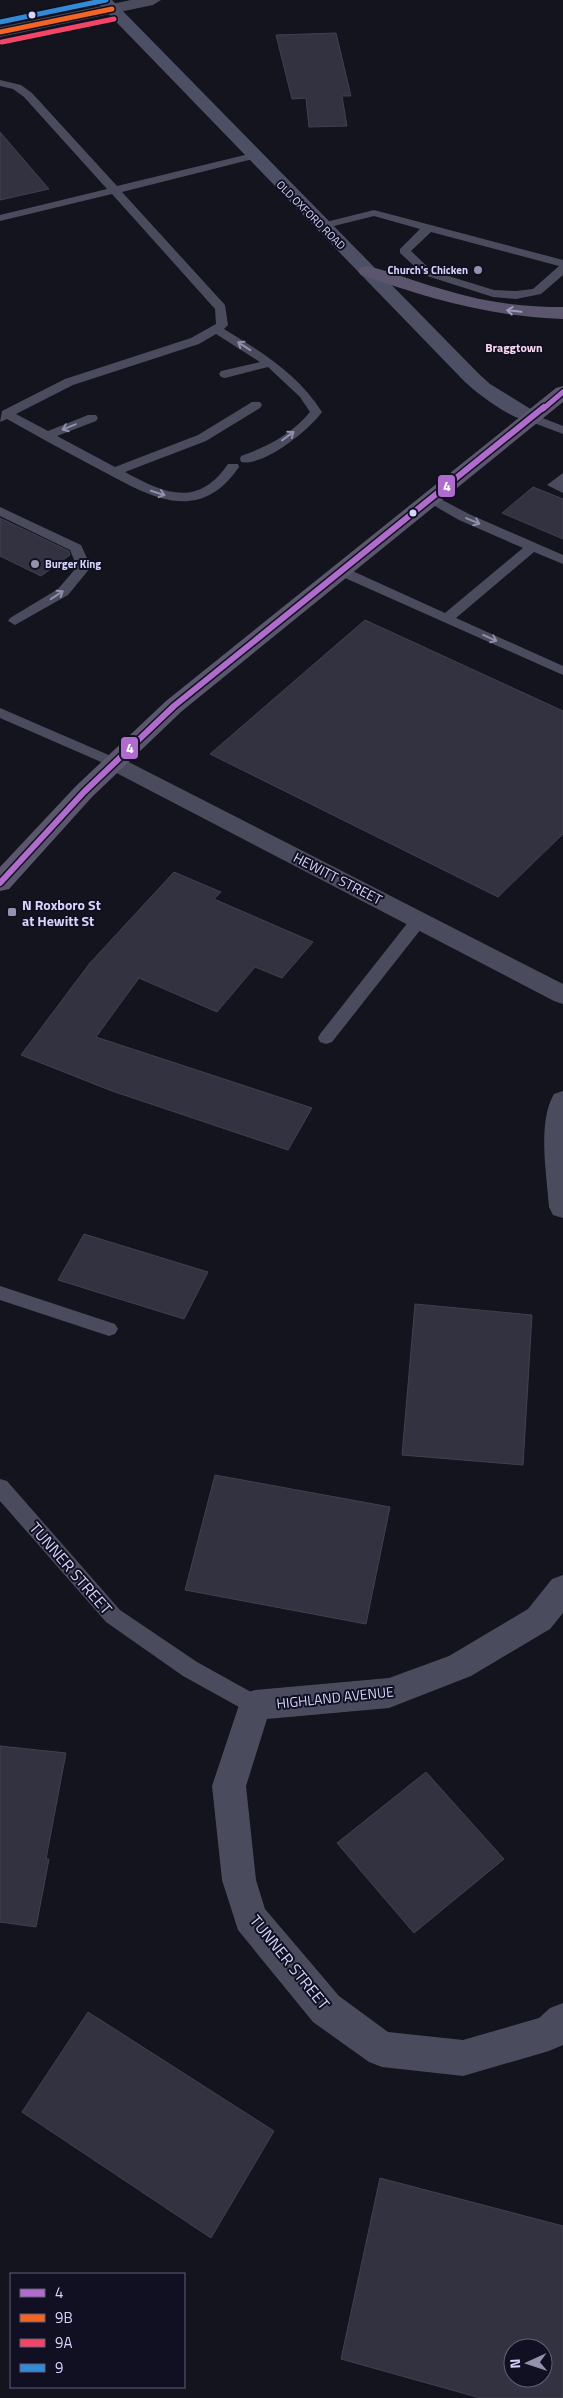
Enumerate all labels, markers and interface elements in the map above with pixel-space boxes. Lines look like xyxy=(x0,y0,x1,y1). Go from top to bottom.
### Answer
unlabelled marker xyxy=(27,10,37,20)
street label: OLD OXFORD ROAD xyxy=(273,177,349,253)
place label: Church's Chicken xyxy=(388,262,468,278)
marker: Church's Chicken xyxy=(472,264,484,276)
one-way arrow xyxy=(507,306,523,316)
district label: Braggtown xyxy=(485,338,543,357)
one-way arrow xyxy=(237,341,251,351)
one-way arrow xyxy=(62,423,77,432)
one-way arrow xyxy=(281,431,295,441)
line badge: 4 xyxy=(437,474,456,498)
text: 4 xyxy=(443,475,451,496)
one-way arrow xyxy=(150,489,166,498)
unlabelled marker xyxy=(408,508,418,518)
one-way arrow xyxy=(465,517,480,527)
place label: Burger King xyxy=(45,556,101,572)
marker: Burger King xyxy=(29,558,41,570)
one-way arrow xyxy=(49,590,63,600)
one-way arrow xyxy=(482,634,497,644)
line badge: 4 xyxy=(120,736,139,760)
text: 4 xyxy=(126,737,134,758)
street label: HEWITT STREET xyxy=(290,847,387,910)
place label: N Roxboro St at Hewitt St xyxy=(22,894,101,931)
marker: N Roxboro St at Hewitt St xyxy=(6,906,18,918)
street label: TUNNER STREET xyxy=(24,1516,118,1620)
street label: HIGHLAND AVENUE xyxy=(275,1680,395,1714)
street label: TUNNER STREET xyxy=(244,1910,336,2015)
legend xyxy=(10,2273,185,2388)
text: 4 xyxy=(55,2281,63,2304)
text: 9B xyxy=(55,2306,73,2329)
text: 9A xyxy=(55,2331,72,2354)
north arrow xyxy=(503,2338,553,2388)
text: 9 xyxy=(55,2356,63,2379)
text: N xyxy=(504,2358,525,2369)

